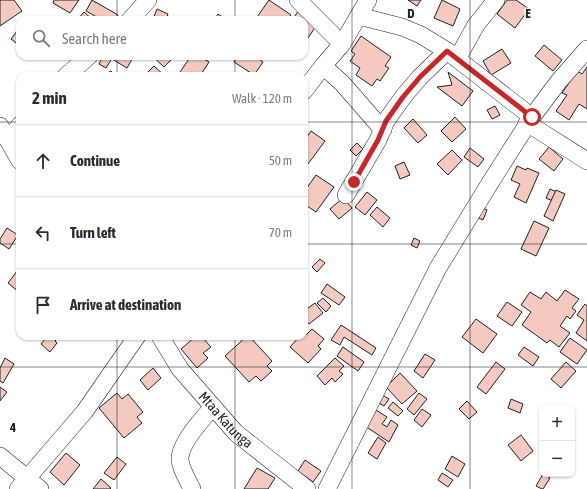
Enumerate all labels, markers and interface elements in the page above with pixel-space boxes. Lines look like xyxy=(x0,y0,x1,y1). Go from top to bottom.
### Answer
text: D xyxy=(407,6,415,21)
text: E xyxy=(525,6,531,21)
search box xyxy=(16,16,308,60)
icon: search xyxy=(30,27,52,49)
text: Search here xyxy=(62,30,127,47)
text: 2 min xyxy=(32,88,67,108)
text: Walk · 120 m xyxy=(232,91,292,106)
route start xyxy=(523,108,541,126)
icon: ahead xyxy=(32,150,54,172)
text: Continue xyxy=(70,152,120,169)
text: 50 m xyxy=(269,153,292,168)
route end xyxy=(345,173,363,191)
icon: left xyxy=(32,222,54,244)
text: Turn left xyxy=(70,224,116,241)
text: 70 m xyxy=(269,225,292,240)
icon: arrive xyxy=(32,294,54,316)
text: Arrive at destination xyxy=(70,296,181,313)
street label: Mtaa Katunga xyxy=(196,388,256,451)
map controls xyxy=(539,405,575,477)
button: + xyxy=(539,405,575,441)
text: 4 xyxy=(9,420,16,435)
button: − xyxy=(539,441,575,477)

